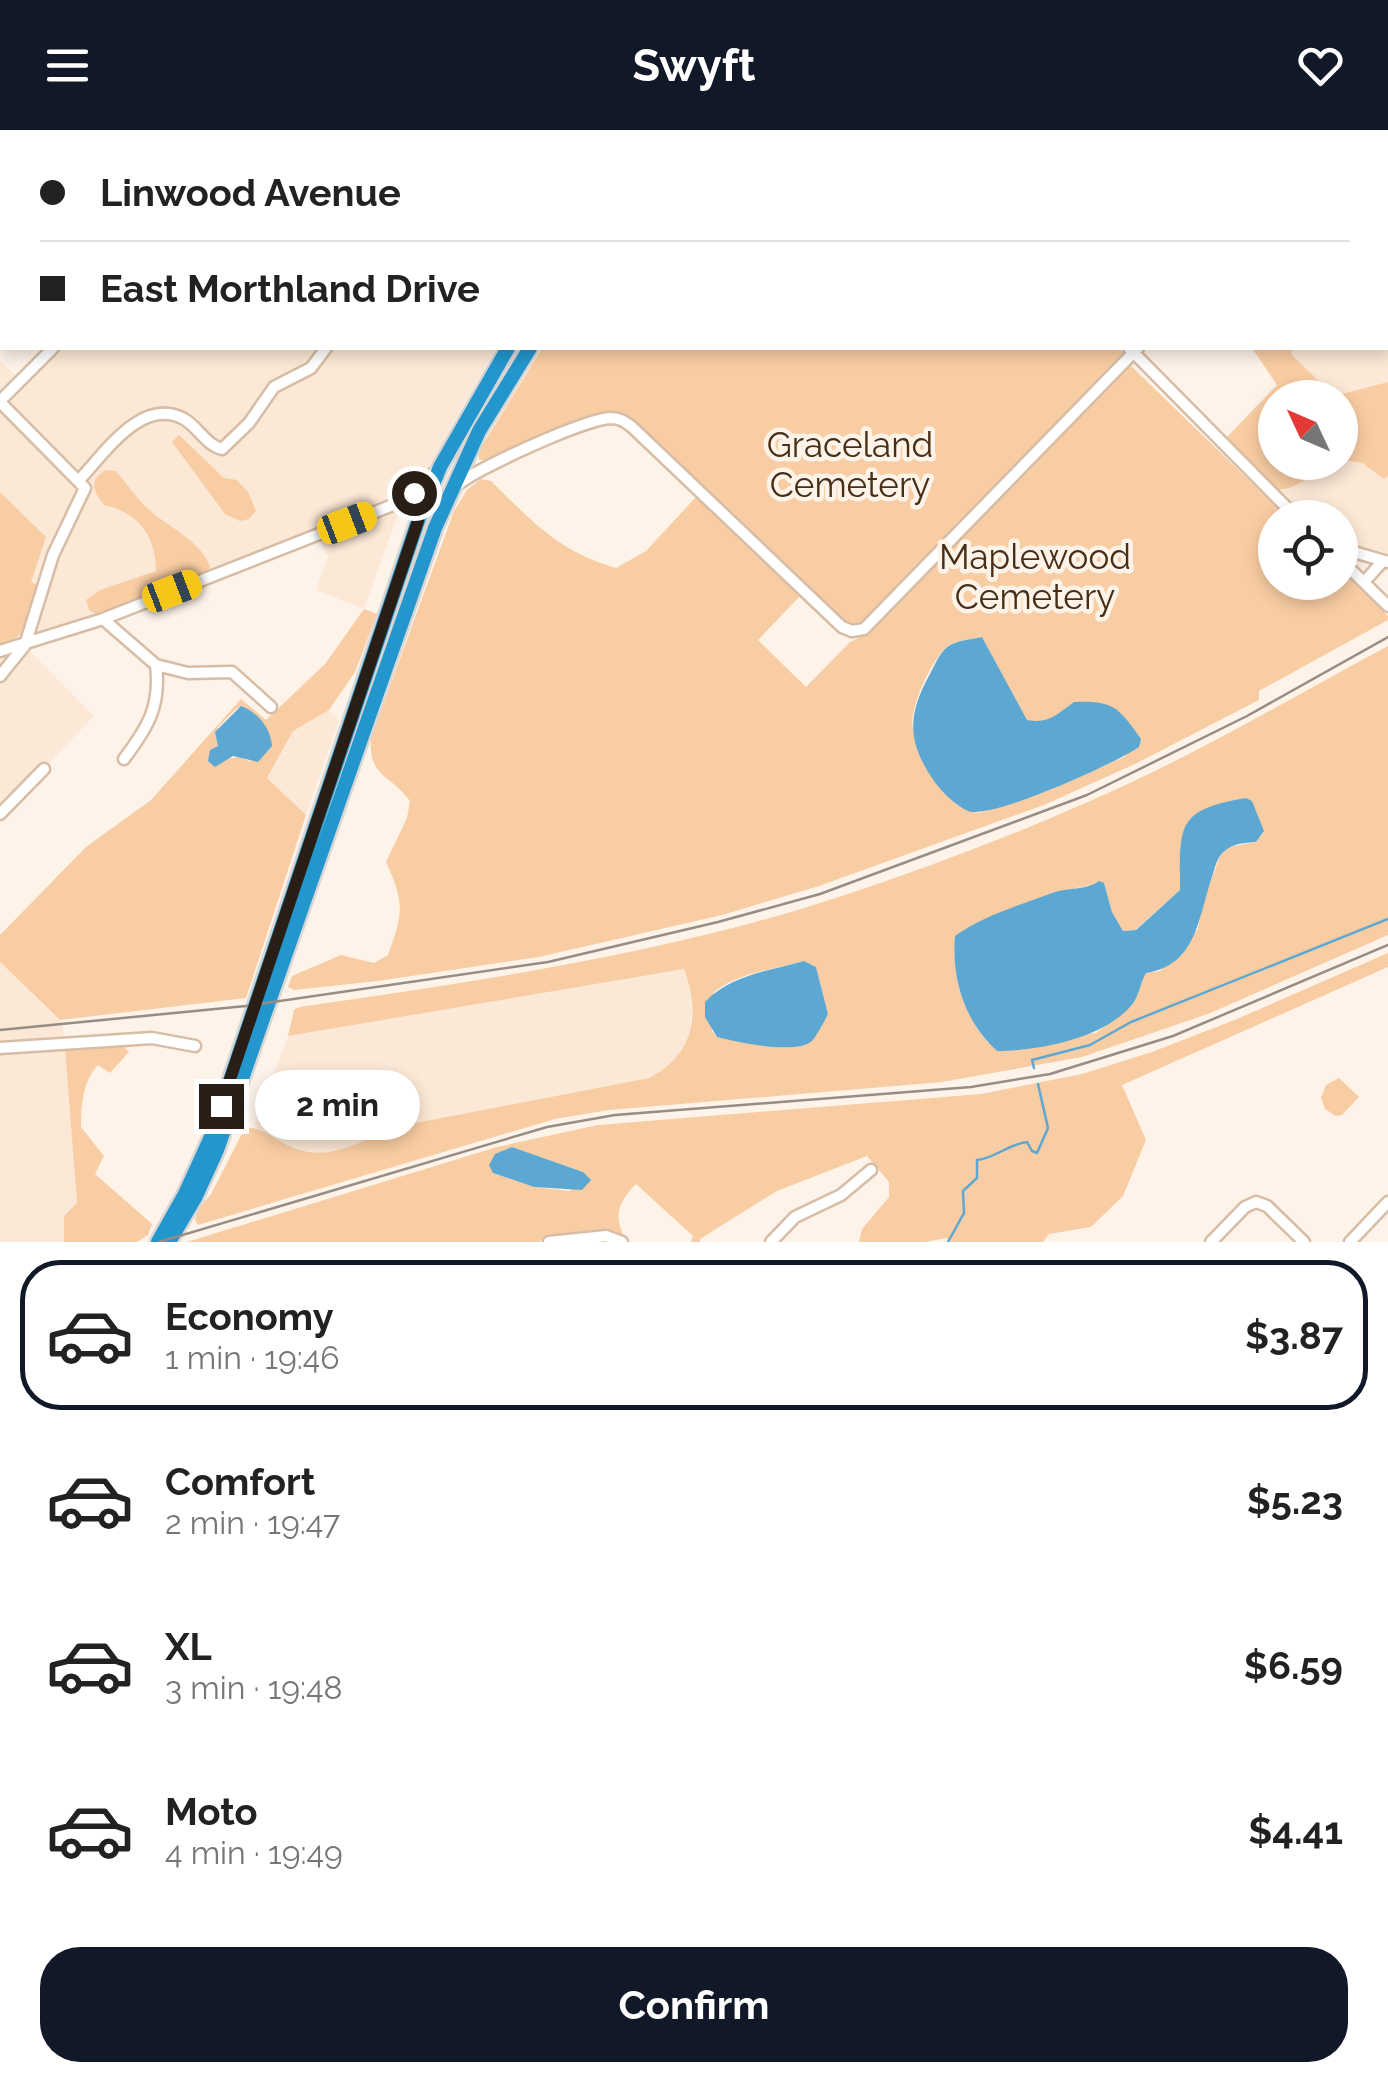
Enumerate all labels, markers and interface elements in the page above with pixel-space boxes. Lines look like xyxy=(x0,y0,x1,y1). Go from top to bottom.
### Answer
icon: menu xyxy=(40,38,95,93)
icon: heart xyxy=(1293,38,1348,93)
text: Swyft xyxy=(632,39,756,92)
text: Linwood Avenue xyxy=(100,170,401,215)
text: East Morthland Drive xyxy=(100,266,480,311)
north arrow xyxy=(1258,380,1358,480)
map controls xyxy=(1258,380,1358,600)
park label: Graceland Cemetery xyxy=(767,424,933,505)
route start xyxy=(392,471,437,516)
car xyxy=(314,498,380,548)
button: locate xyxy=(1258,500,1358,600)
park label: Maplewood Cemetery xyxy=(939,536,1131,617)
car xyxy=(139,566,205,616)
callout: 2 min xyxy=(256,1071,421,1141)
route end xyxy=(199,1084,244,1129)
text: 2 min xyxy=(296,1086,379,1123)
icon: car xyxy=(45,1290,135,1380)
text: Economy xyxy=(165,1294,334,1339)
text: $3.87 xyxy=(1245,1313,1343,1358)
text: 1 min · 19:46 xyxy=(165,1339,340,1376)
icon: car xyxy=(45,1455,135,1545)
text: Comfort xyxy=(165,1459,315,1504)
text: $5.23 xyxy=(1247,1478,1343,1523)
text: 2 min · 19:47 xyxy=(165,1504,340,1541)
icon: car xyxy=(45,1620,135,1710)
text: XL xyxy=(165,1624,212,1669)
text: $6.59 xyxy=(1244,1643,1343,1688)
text: 3 min · 19:48 xyxy=(165,1669,343,1706)
icon: car xyxy=(45,1785,135,1875)
text: Moto xyxy=(165,1789,258,1834)
text: $4.41 xyxy=(1248,1808,1343,1853)
text: 4 min · 19:49 xyxy=(165,1834,343,1871)
button: Confirm xyxy=(40,1947,1348,2062)

